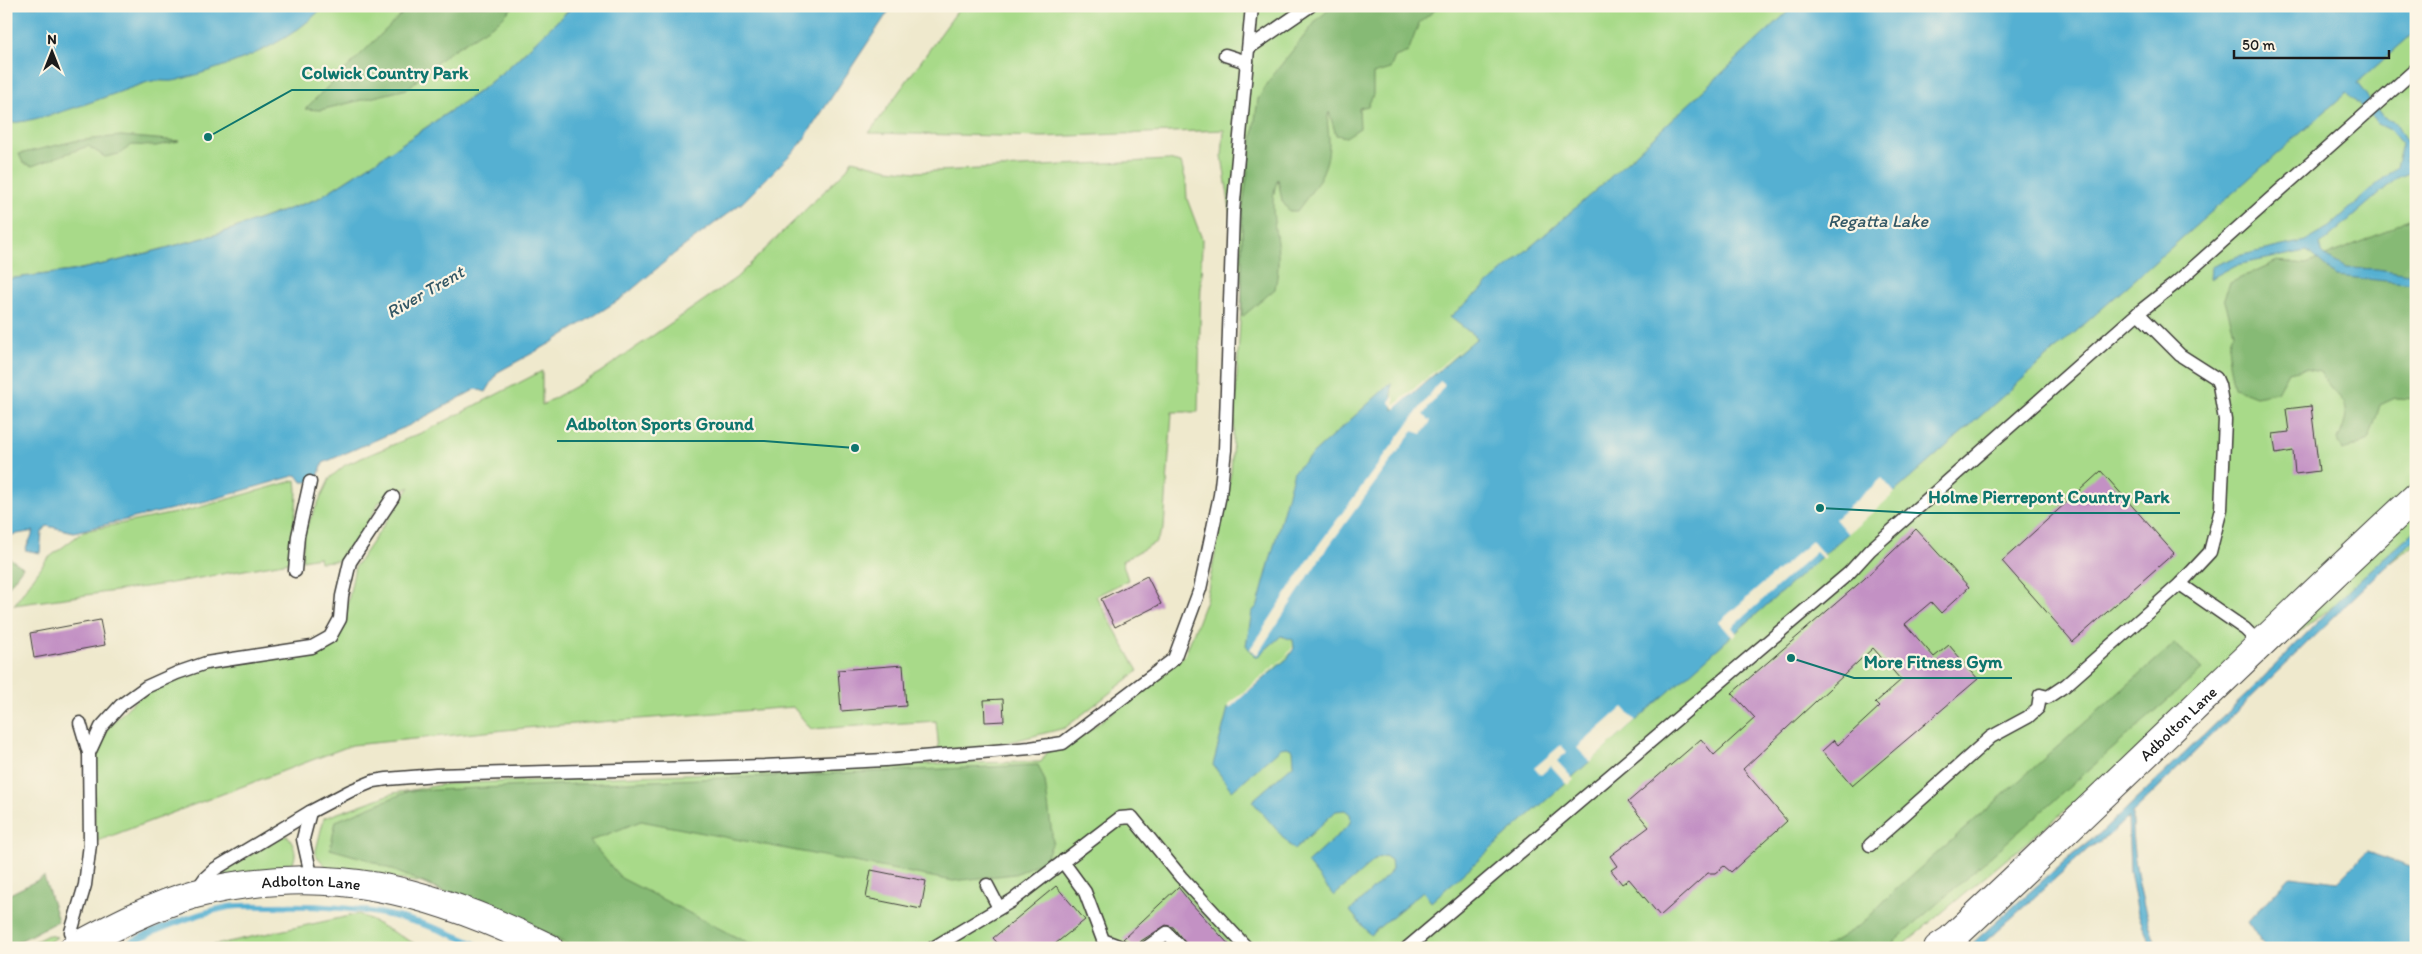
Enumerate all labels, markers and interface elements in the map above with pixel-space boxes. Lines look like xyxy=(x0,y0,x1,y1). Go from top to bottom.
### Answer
north arrow xyxy=(28,28,78,78)
scale bar xyxy=(2234,28,2390,60)
text: N xyxy=(47,31,57,48)
text: 50 m xyxy=(2242,36,2275,54)
callout: Colwick Country Park xyxy=(292,57,479,90)
text: Colwick Country Park xyxy=(302,62,469,84)
water label: Regatta Lake xyxy=(1828,210,1929,232)
water label: River Trent xyxy=(382,260,470,323)
callout: Adbolton Sports Ground xyxy=(557,408,764,441)
text: Adbolton Sports Ground xyxy=(565,413,754,435)
callout: Holme Pierrepont Country Park xyxy=(1918,480,2180,513)
text: Holme Pierrepont Country Park xyxy=(1928,486,2170,508)
callout: More Fitness Gym xyxy=(1854,645,2012,678)
text: More Fitness Gym xyxy=(1864,651,2003,673)
street label: Adbolton Lane xyxy=(2136,682,2221,765)
street label: Adbolton Lane xyxy=(261,871,362,894)

